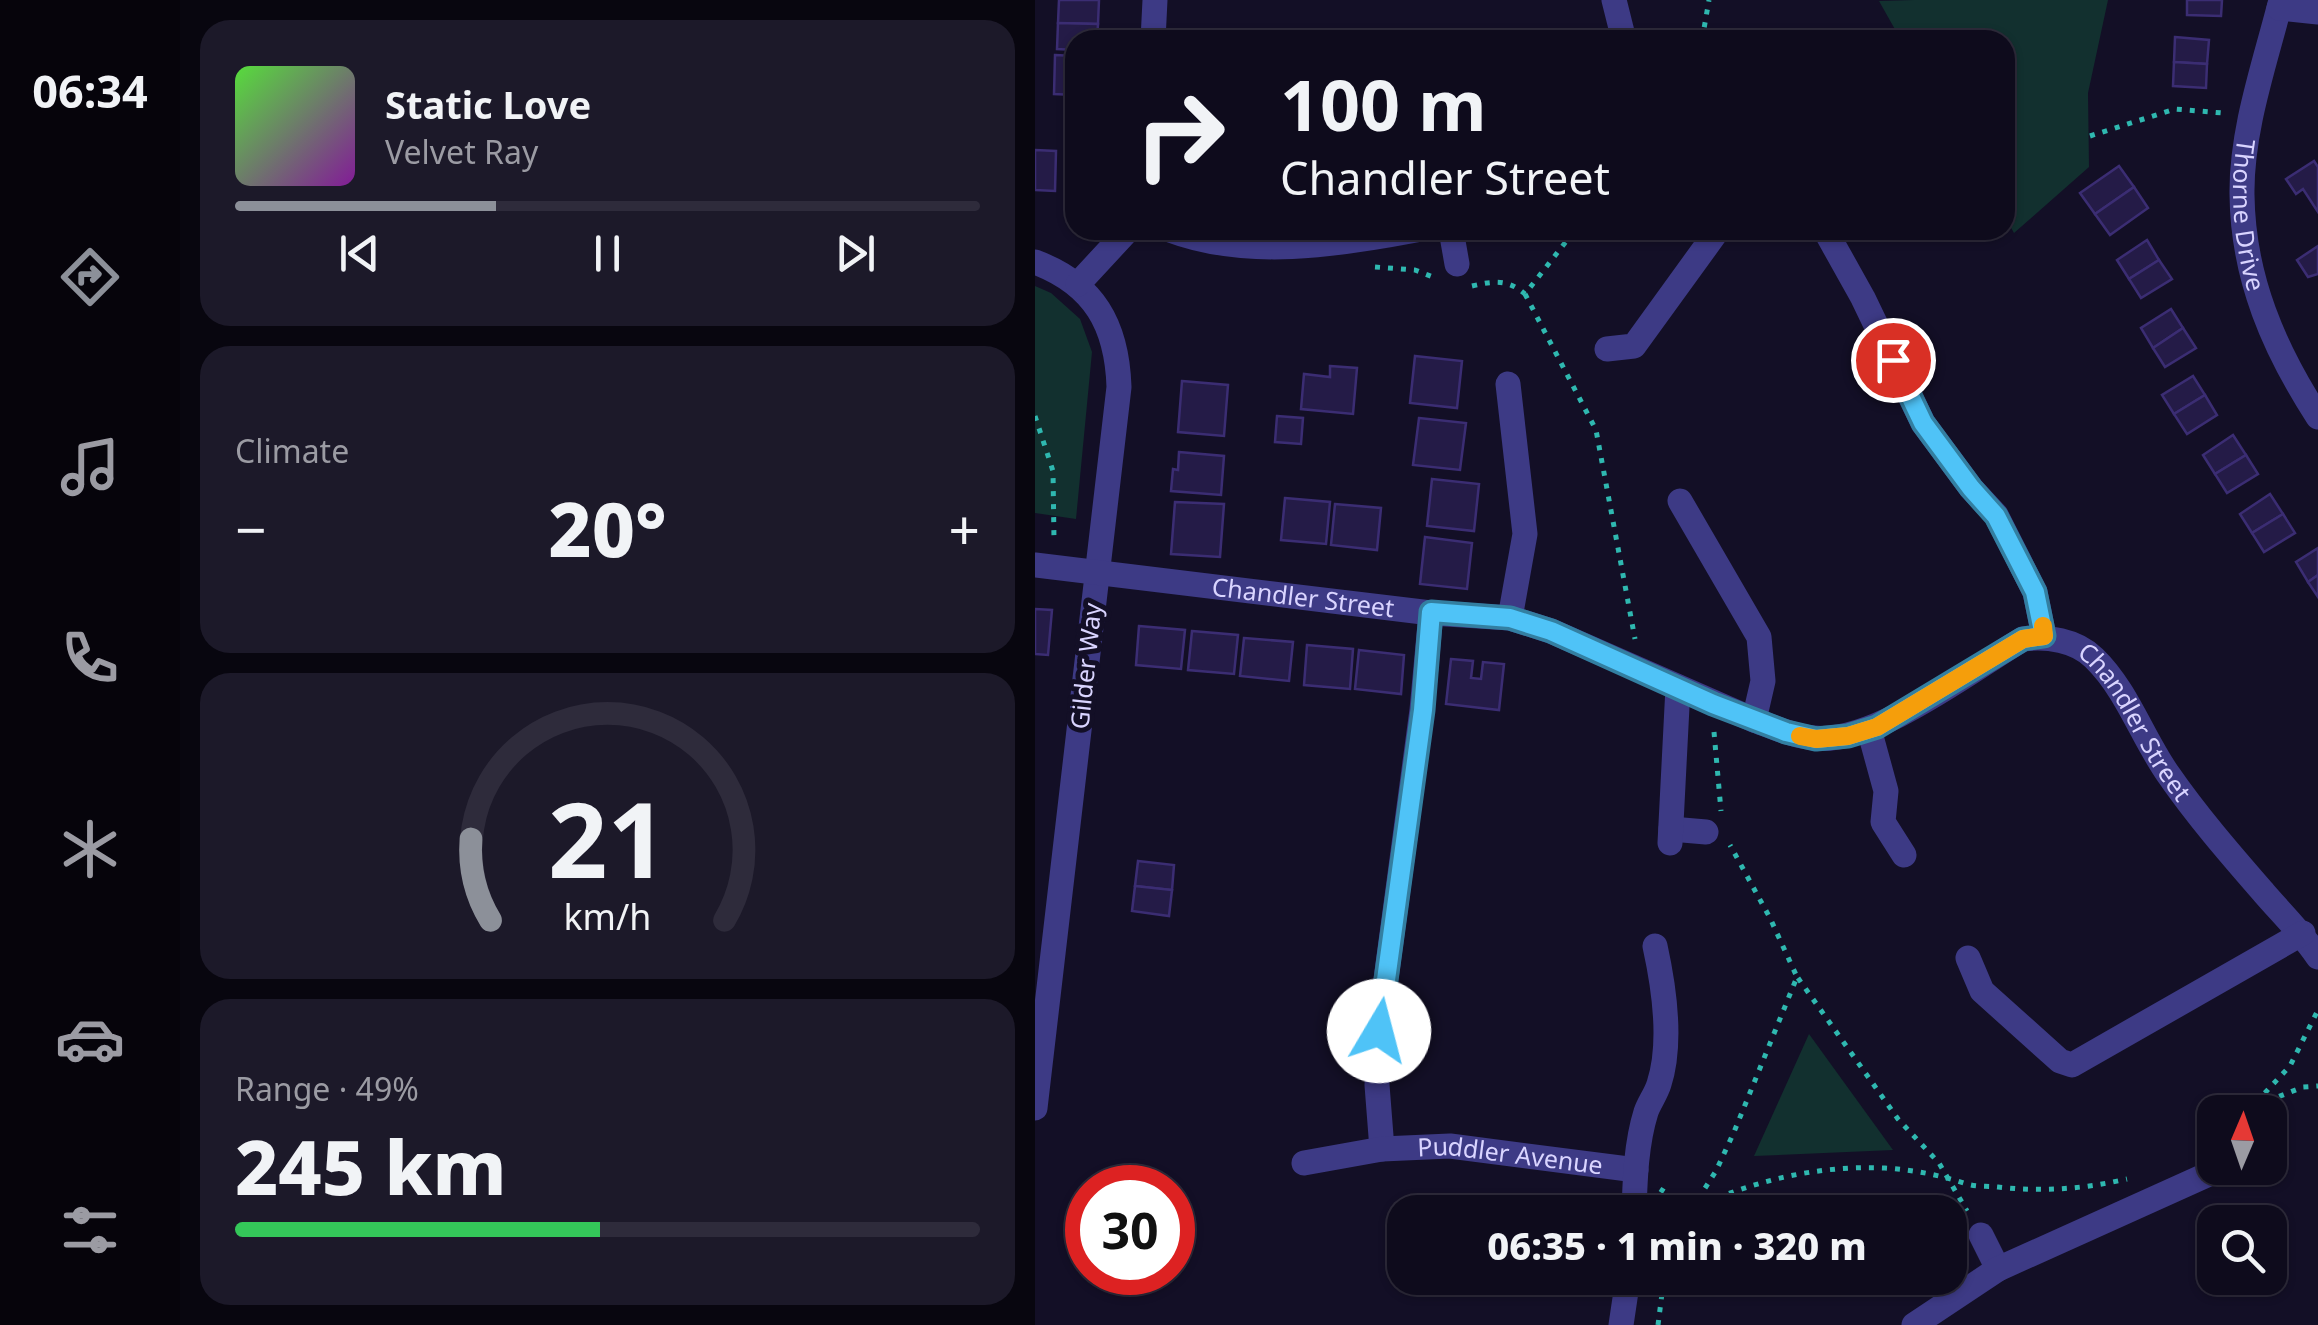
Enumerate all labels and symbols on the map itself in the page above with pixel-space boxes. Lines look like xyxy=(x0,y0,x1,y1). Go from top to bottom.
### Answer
street label: Thorne Drive xyxy=(2226,137,2274,295)
pin xyxy=(1851,318,1936,403)
street label: Chandler Street xyxy=(1210,569,1396,624)
street label: Gilder Way xyxy=(1061,601,1109,731)
street label: Chandler Street xyxy=(2072,634,2200,807)
position arrow xyxy=(1327,979,1431,1083)
north arrow xyxy=(2197,1095,2287,1185)
street label: Puddler Avenue xyxy=(1417,1128,1605,1182)
speed limit sign: 30 xyxy=(1065,1165,1195,1295)

